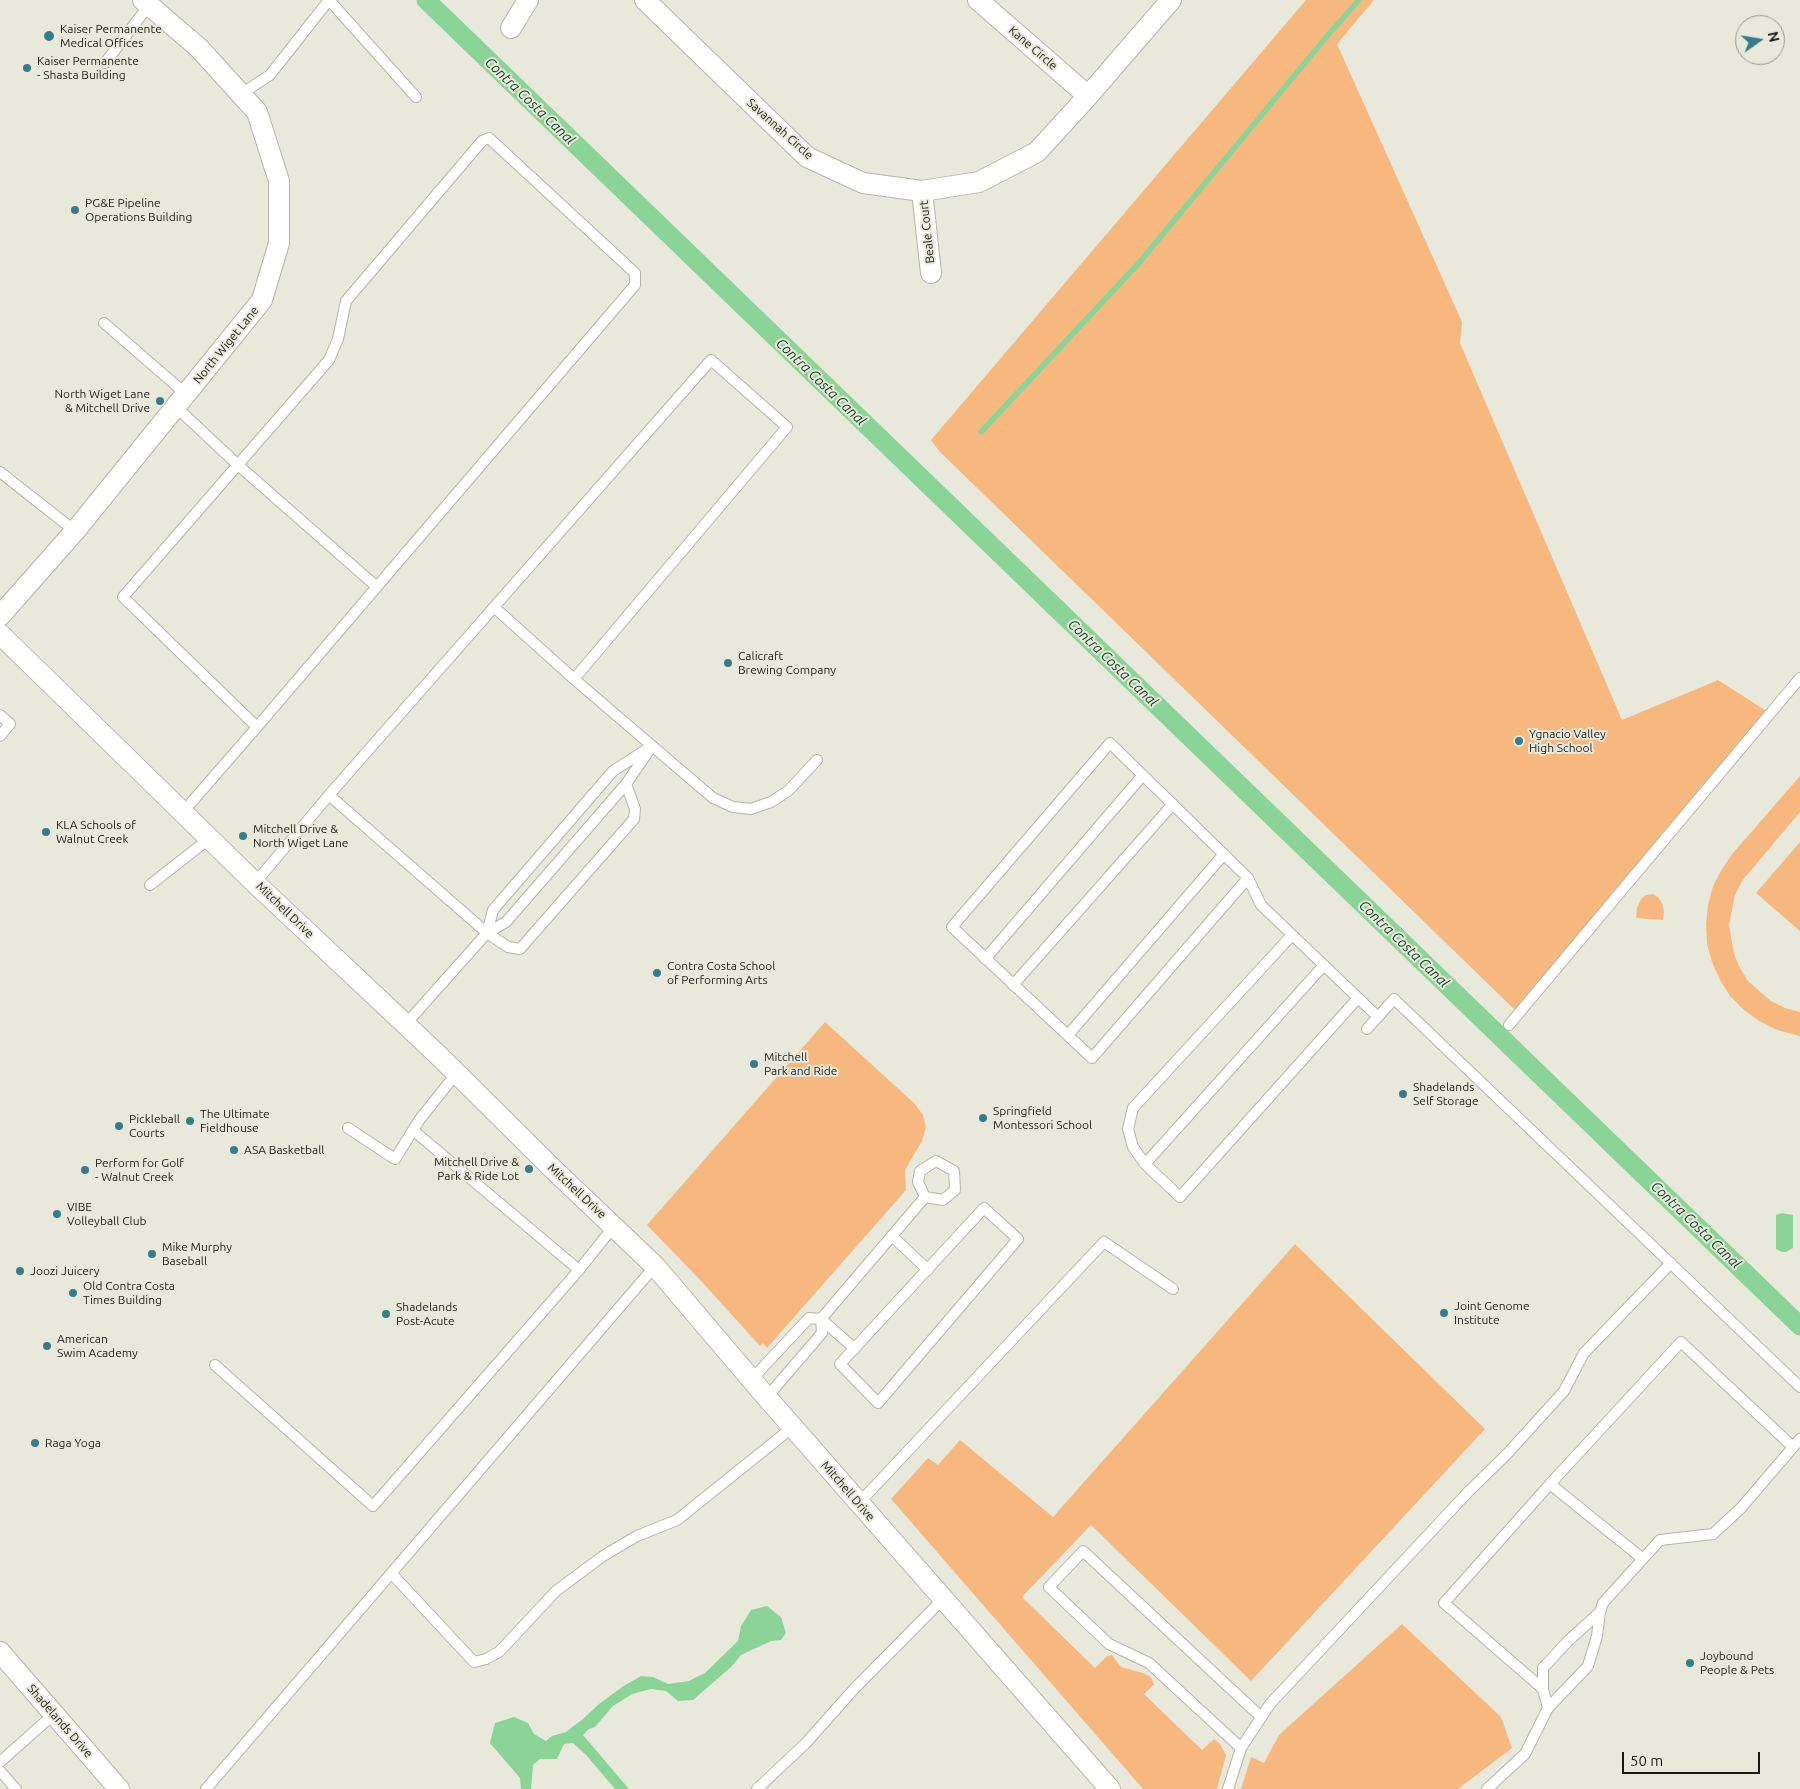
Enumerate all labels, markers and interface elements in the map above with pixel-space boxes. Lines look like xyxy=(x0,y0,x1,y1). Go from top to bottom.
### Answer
north arrow xyxy=(1735,15,1785,65)
place label: Kaiser Permanente Medical Offices xyxy=(60,22,162,50)
street label: Kane Circle xyxy=(1006,23,1060,73)
marker: Kaiser Permanente Medical Offices xyxy=(42,29,56,43)
text: N xyxy=(1765,30,1783,44)
place label: Kaiser Permanente - Shasta Building xyxy=(37,54,139,82)
water label: Contra Costa Canal xyxy=(482,54,578,148)
marker: Kaiser Permanente - Shasta Building xyxy=(21,62,33,74)
street label: Savannah Circle xyxy=(744,96,816,162)
place label: PG&E Pipeline Operations Building xyxy=(85,196,192,224)
street label: Beale Court xyxy=(917,200,937,264)
marker: PG&E Pipeline Operations Building xyxy=(69,204,81,216)
street label: North Wiget Lane xyxy=(190,303,262,387)
water label: Contra Costa Canal xyxy=(773,335,869,429)
place label: North Wiget Lane & Mitchell Drive xyxy=(55,387,150,415)
marker: North Wiget Lane & Mitchell Drive xyxy=(154,395,166,407)
water label: Contra Costa Canal xyxy=(1065,616,1161,710)
place label: Calicraft Brewing Company xyxy=(738,649,836,677)
marker: Calicraft Brewing Company xyxy=(722,657,734,669)
place label: Ygnacio Valley High School xyxy=(1529,727,1606,755)
marker: Ygnacio Valley High School xyxy=(1513,735,1525,747)
place label: KLA Schools of Walnut Creek xyxy=(56,818,136,846)
place label: Mitchell Drive & North Wiget Lane xyxy=(253,822,348,850)
marker: KLA Schools of Walnut Creek xyxy=(40,826,52,838)
marker: Mitchell Drive & North Wiget Lane xyxy=(237,830,249,842)
street label: Mitchell Drive xyxy=(253,879,317,941)
water label: Contra Costa Canal xyxy=(1356,897,1452,991)
place label: Contra Costa School of Performing Arts xyxy=(667,959,775,987)
marker: Contra Costa School of Performing Arts xyxy=(651,967,663,979)
place label: Mitchell Park and Ride xyxy=(764,1050,837,1078)
marker: Mitchell Park and Ride xyxy=(748,1058,760,1070)
place label: Shadelands Self Storage xyxy=(1413,1080,1479,1108)
marker: Shadelands Self Storage xyxy=(1397,1088,1409,1100)
place label: Springfield Montessori School xyxy=(993,1104,1092,1132)
place label: The Ultimate Fieldhouse xyxy=(200,1107,270,1135)
place label: Pickleball Courts xyxy=(129,1112,180,1140)
marker: Springfield Montessori School xyxy=(977,1112,989,1124)
marker: The Ultimate Fieldhouse xyxy=(184,1115,196,1127)
marker: Pickleball Courts xyxy=(113,1120,125,1132)
place label: ASA Basketball xyxy=(244,1143,324,1157)
marker: ASA Basketball xyxy=(228,1144,240,1156)
place label: Mitchell Drive & Park & Ride Lot xyxy=(434,1155,519,1183)
place label: Perform for Golf - Walnut Creek xyxy=(95,1156,184,1184)
street label: Mitchell Drive xyxy=(545,1160,609,1222)
marker: Mitchell Drive & Park & Ride Lot xyxy=(523,1163,535,1175)
marker: Perform for Golf - Walnut Creek xyxy=(79,1164,91,1176)
water label: Contra Costa Canal xyxy=(1648,1178,1744,1272)
place label: VIBE Volleyball Club xyxy=(67,1200,146,1228)
marker: VIBE Volleyball Club xyxy=(51,1208,63,1220)
place label: Mike Murphy Baseball xyxy=(162,1240,232,1268)
marker: Mike Murphy Baseball xyxy=(146,1248,158,1260)
place label: Joozi Juicery xyxy=(30,1264,99,1278)
marker: Joozi Juicery xyxy=(14,1265,26,1277)
place label: Old Contra Costa Times Building xyxy=(83,1279,175,1307)
marker: Old Contra Costa Times Building xyxy=(67,1287,79,1299)
place label: Joint Genome Institute xyxy=(1454,1299,1530,1327)
place label: Shadelands Post-Acute xyxy=(396,1300,457,1328)
marker: Joint Genome Institute xyxy=(1438,1307,1450,1319)
marker: Shadelands Post-Acute xyxy=(380,1308,392,1320)
place label: American Swim Academy xyxy=(57,1332,138,1360)
marker: American Swim Academy xyxy=(41,1340,53,1352)
place label: Raga Yoga xyxy=(45,1436,101,1450)
marker: Raga Yoga xyxy=(29,1437,41,1449)
street label: Mitchell Drive xyxy=(818,1458,878,1524)
place label: Joybound People & Pets xyxy=(1700,1649,1774,1677)
marker: Joybound People & Pets xyxy=(1684,1657,1696,1669)
street label: Shadelands Drive xyxy=(24,1681,96,1761)
scale bar xyxy=(1625,1742,1762,1774)
text: 50 m xyxy=(1630,1752,1663,1769)

